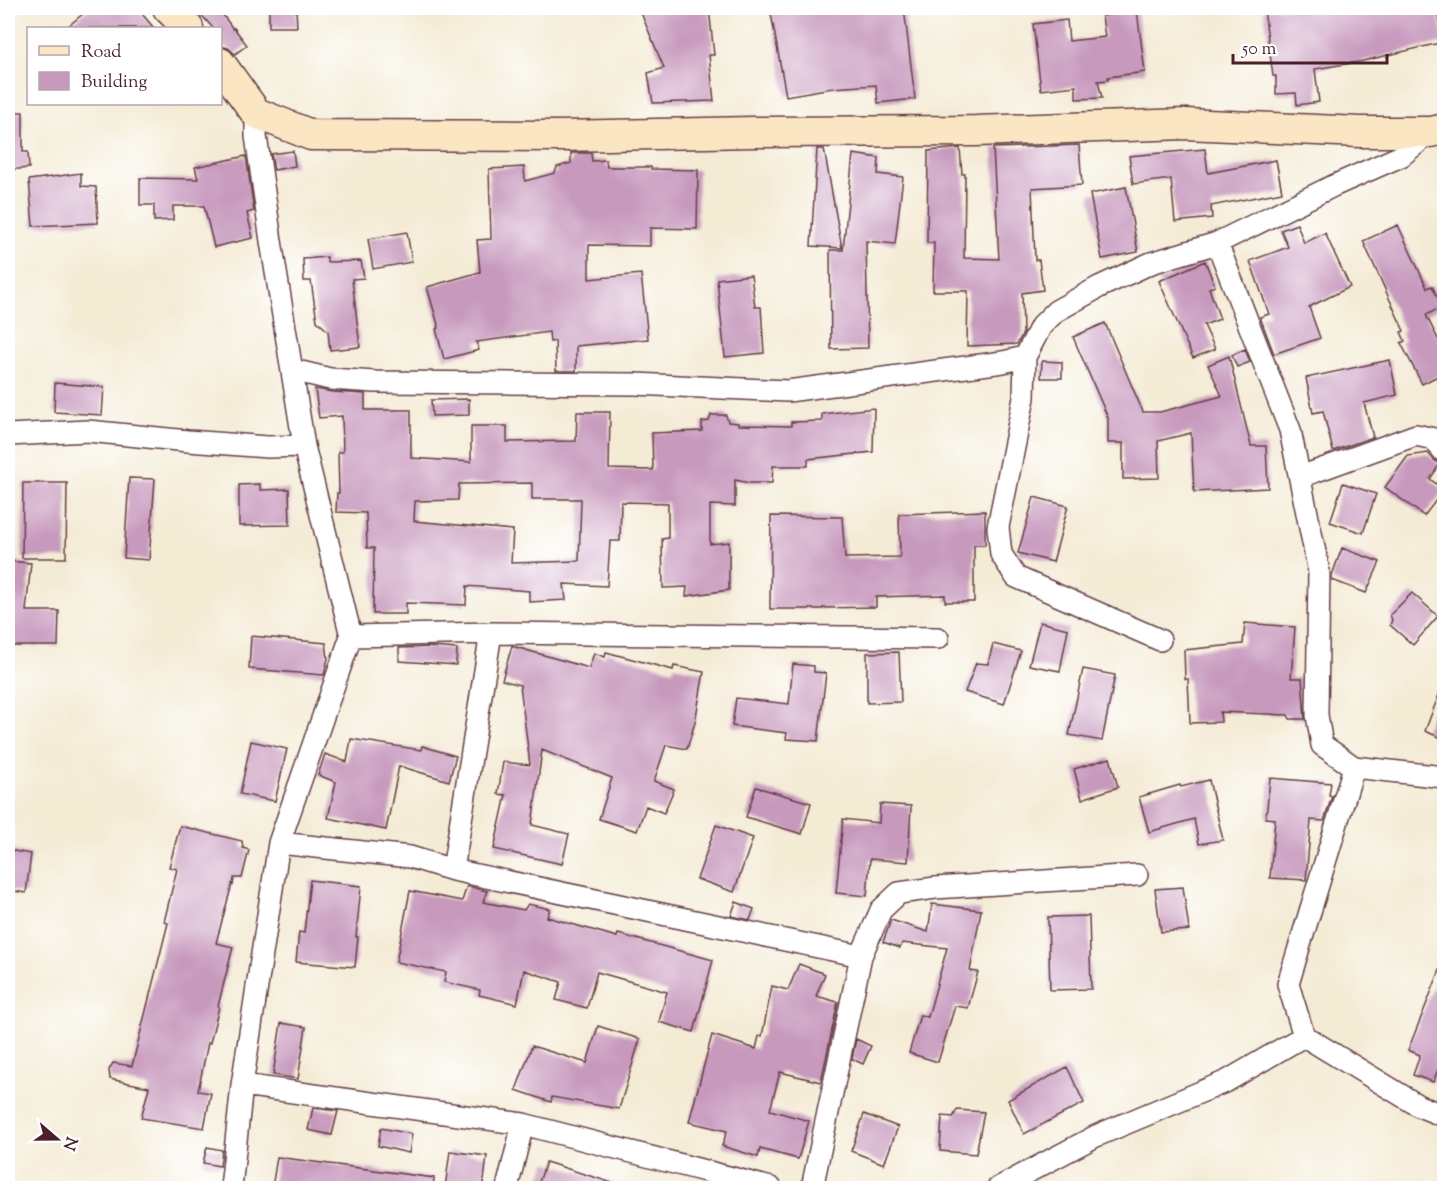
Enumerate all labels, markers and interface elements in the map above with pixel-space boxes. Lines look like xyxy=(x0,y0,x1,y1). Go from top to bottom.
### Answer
legend xyxy=(27,27,222,105)
scale bar xyxy=(1233,27,1388,65)
text: 50 m xyxy=(1241,37,1277,63)
text: Road xyxy=(81,40,121,66)
text: Building xyxy=(81,70,147,96)
north arrow xyxy=(27,1109,87,1169)
text: N xyxy=(56,1133,82,1153)

